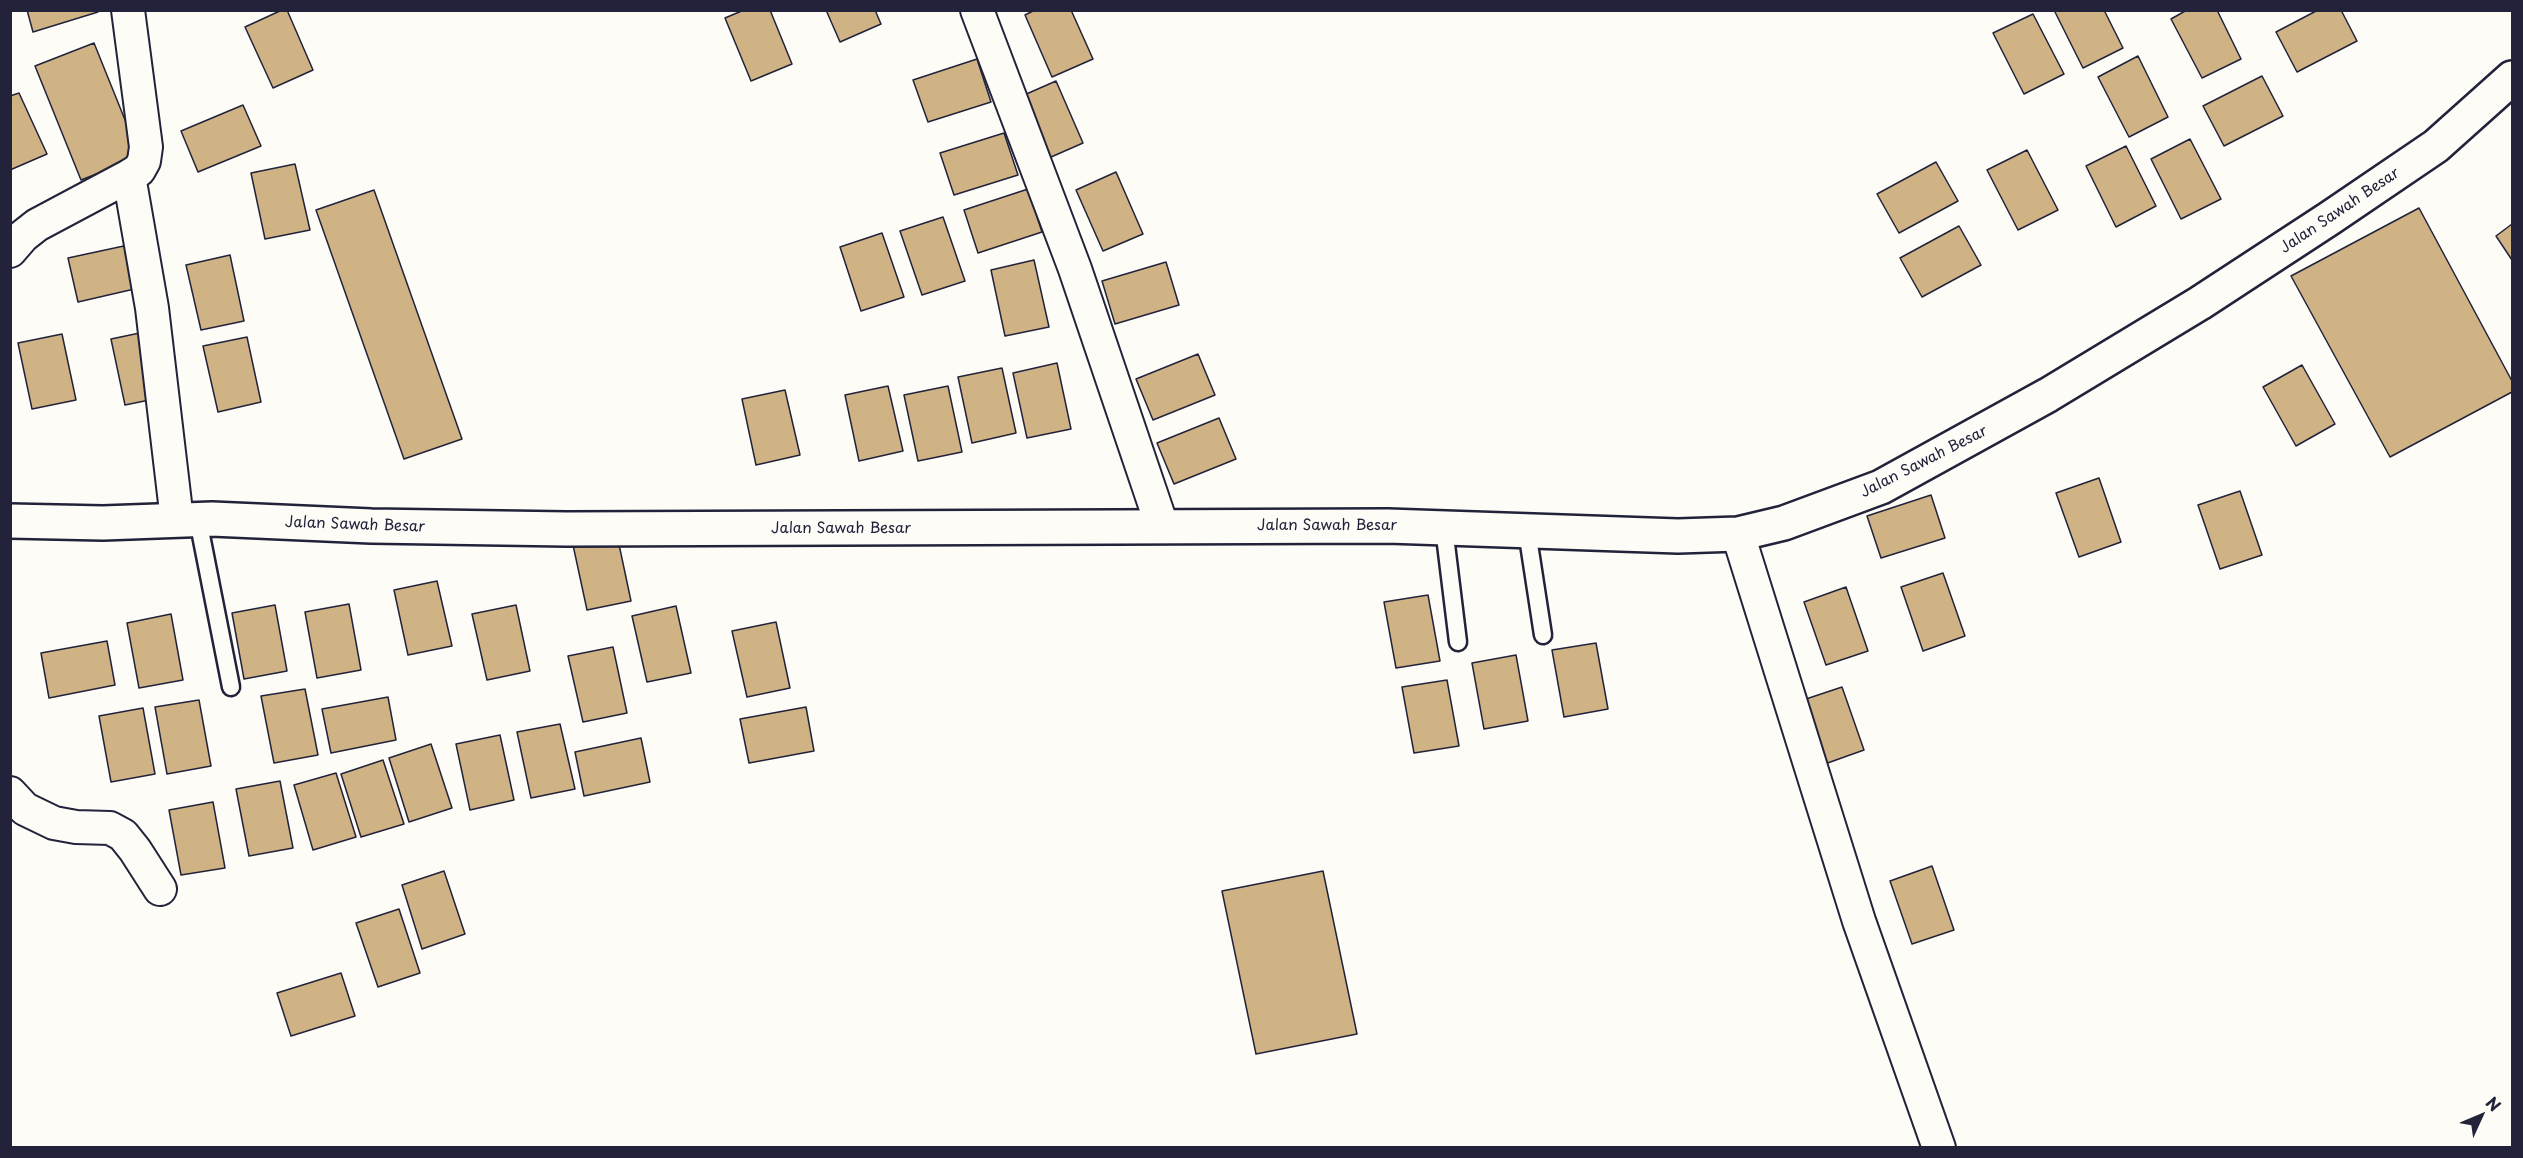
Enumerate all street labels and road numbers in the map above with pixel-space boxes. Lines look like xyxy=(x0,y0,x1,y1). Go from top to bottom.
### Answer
street label: Jalan Sawah Besar xyxy=(2277,164,2403,258)
street label: Jalan Sawah Besar xyxy=(1857,422,1991,502)
street label: Jalan Sawah Besar xyxy=(285,514,425,536)
street label: Jalan Sawah Besar xyxy=(1257,517,1397,535)
street label: Jalan Sawah Besar xyxy=(771,520,911,538)

